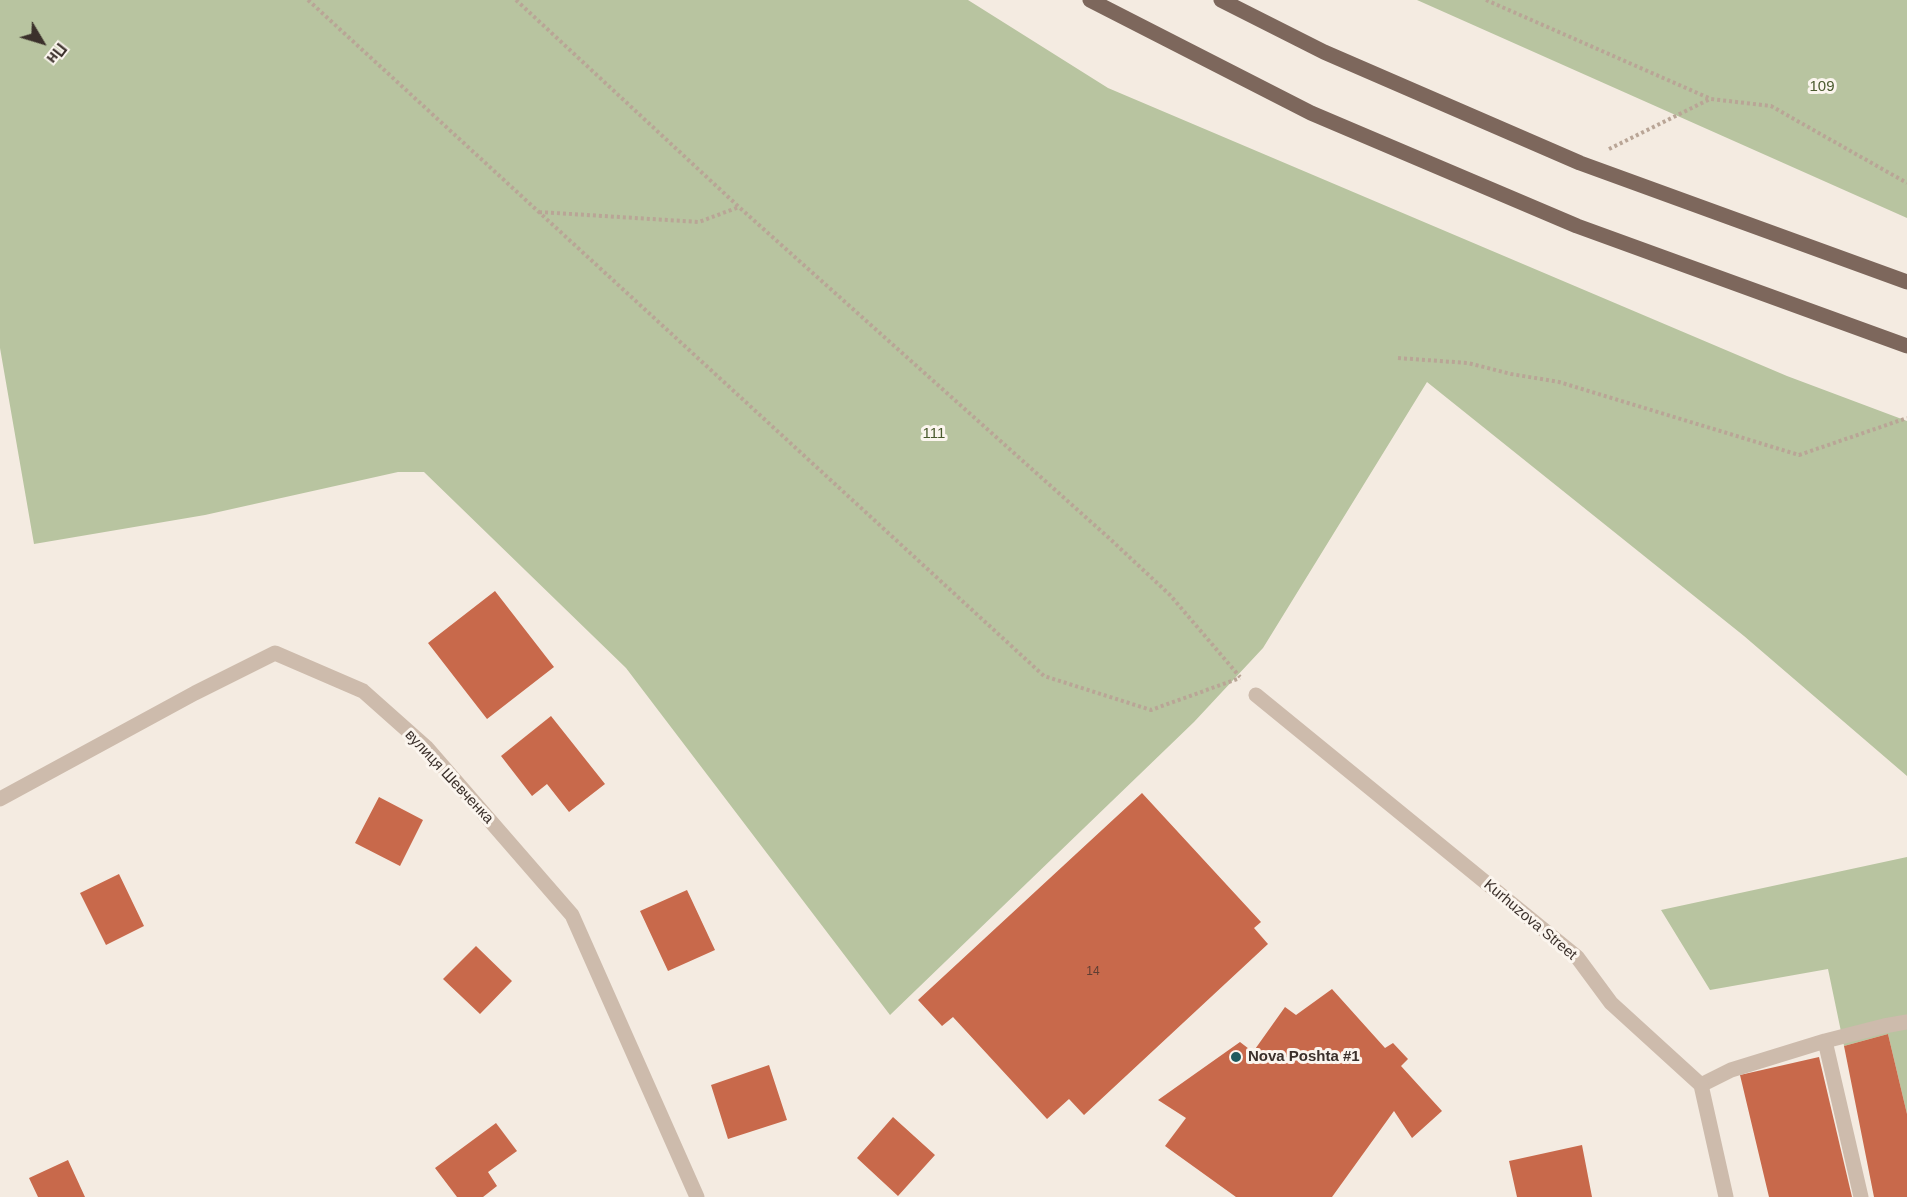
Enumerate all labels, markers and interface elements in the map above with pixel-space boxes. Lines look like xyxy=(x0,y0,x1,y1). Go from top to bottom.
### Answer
north arrow xyxy=(12,12,72,72)
text: Пн xyxy=(43,40,70,67)
park label: 109 xyxy=(1809,78,1835,96)
park label: 111 xyxy=(923,425,945,443)
street label: вулиця Шевченка xyxy=(401,726,497,828)
street label: Kurhuzova Street xyxy=(1480,876,1580,964)
house number: 14 xyxy=(1086,965,1100,979)
place label: Nova Poshta #1 xyxy=(1248,1048,1360,1066)
marker: Nova Poshta #1 xyxy=(1229,1050,1243,1064)

